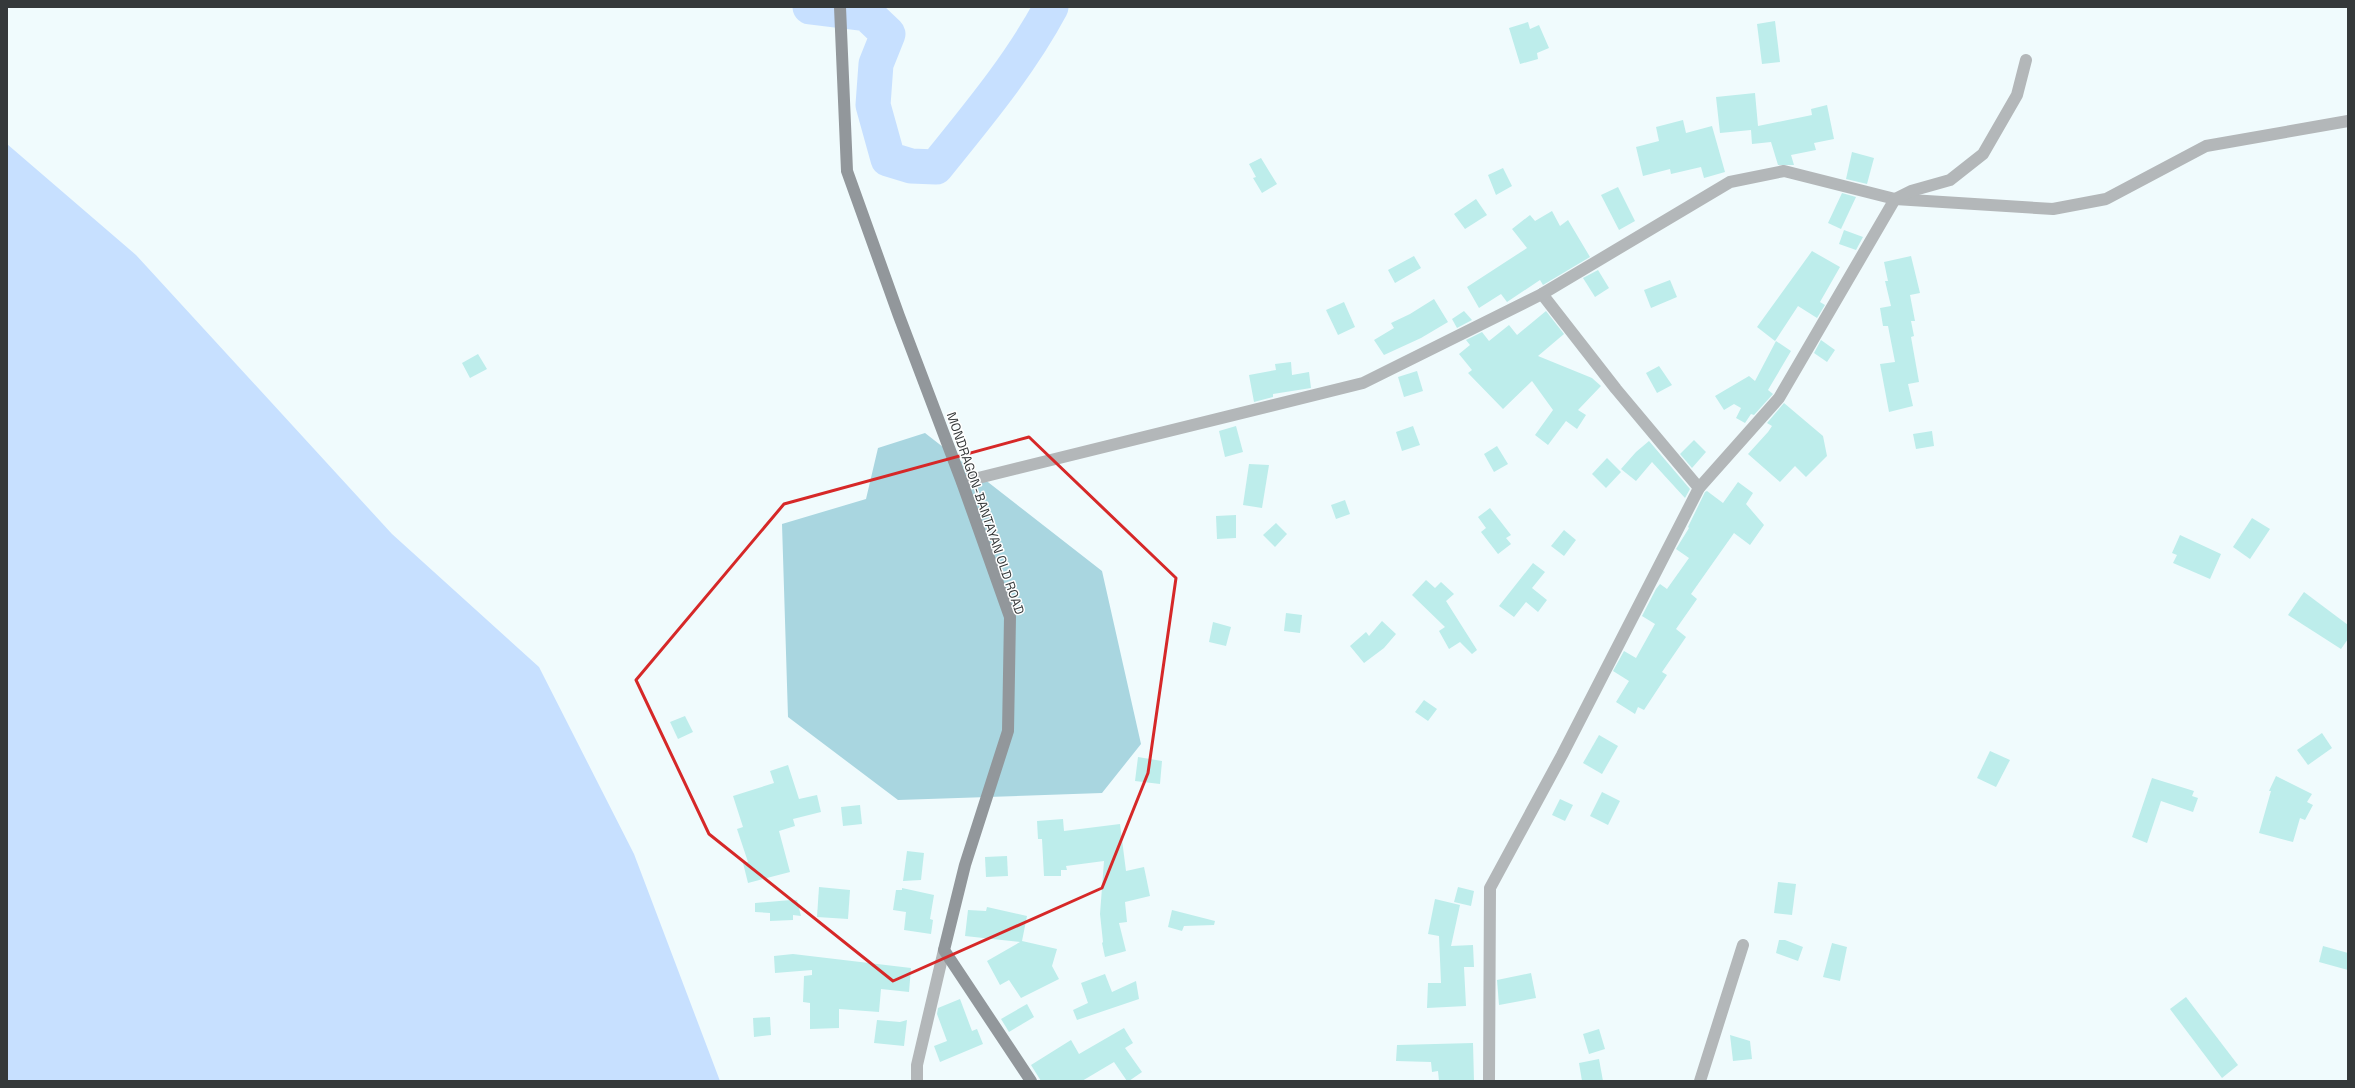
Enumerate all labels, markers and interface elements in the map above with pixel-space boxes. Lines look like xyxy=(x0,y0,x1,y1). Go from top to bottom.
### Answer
street label: MONDRAGON-BANTAYAN OLD ROAD xyxy=(943,410,1028,617)

